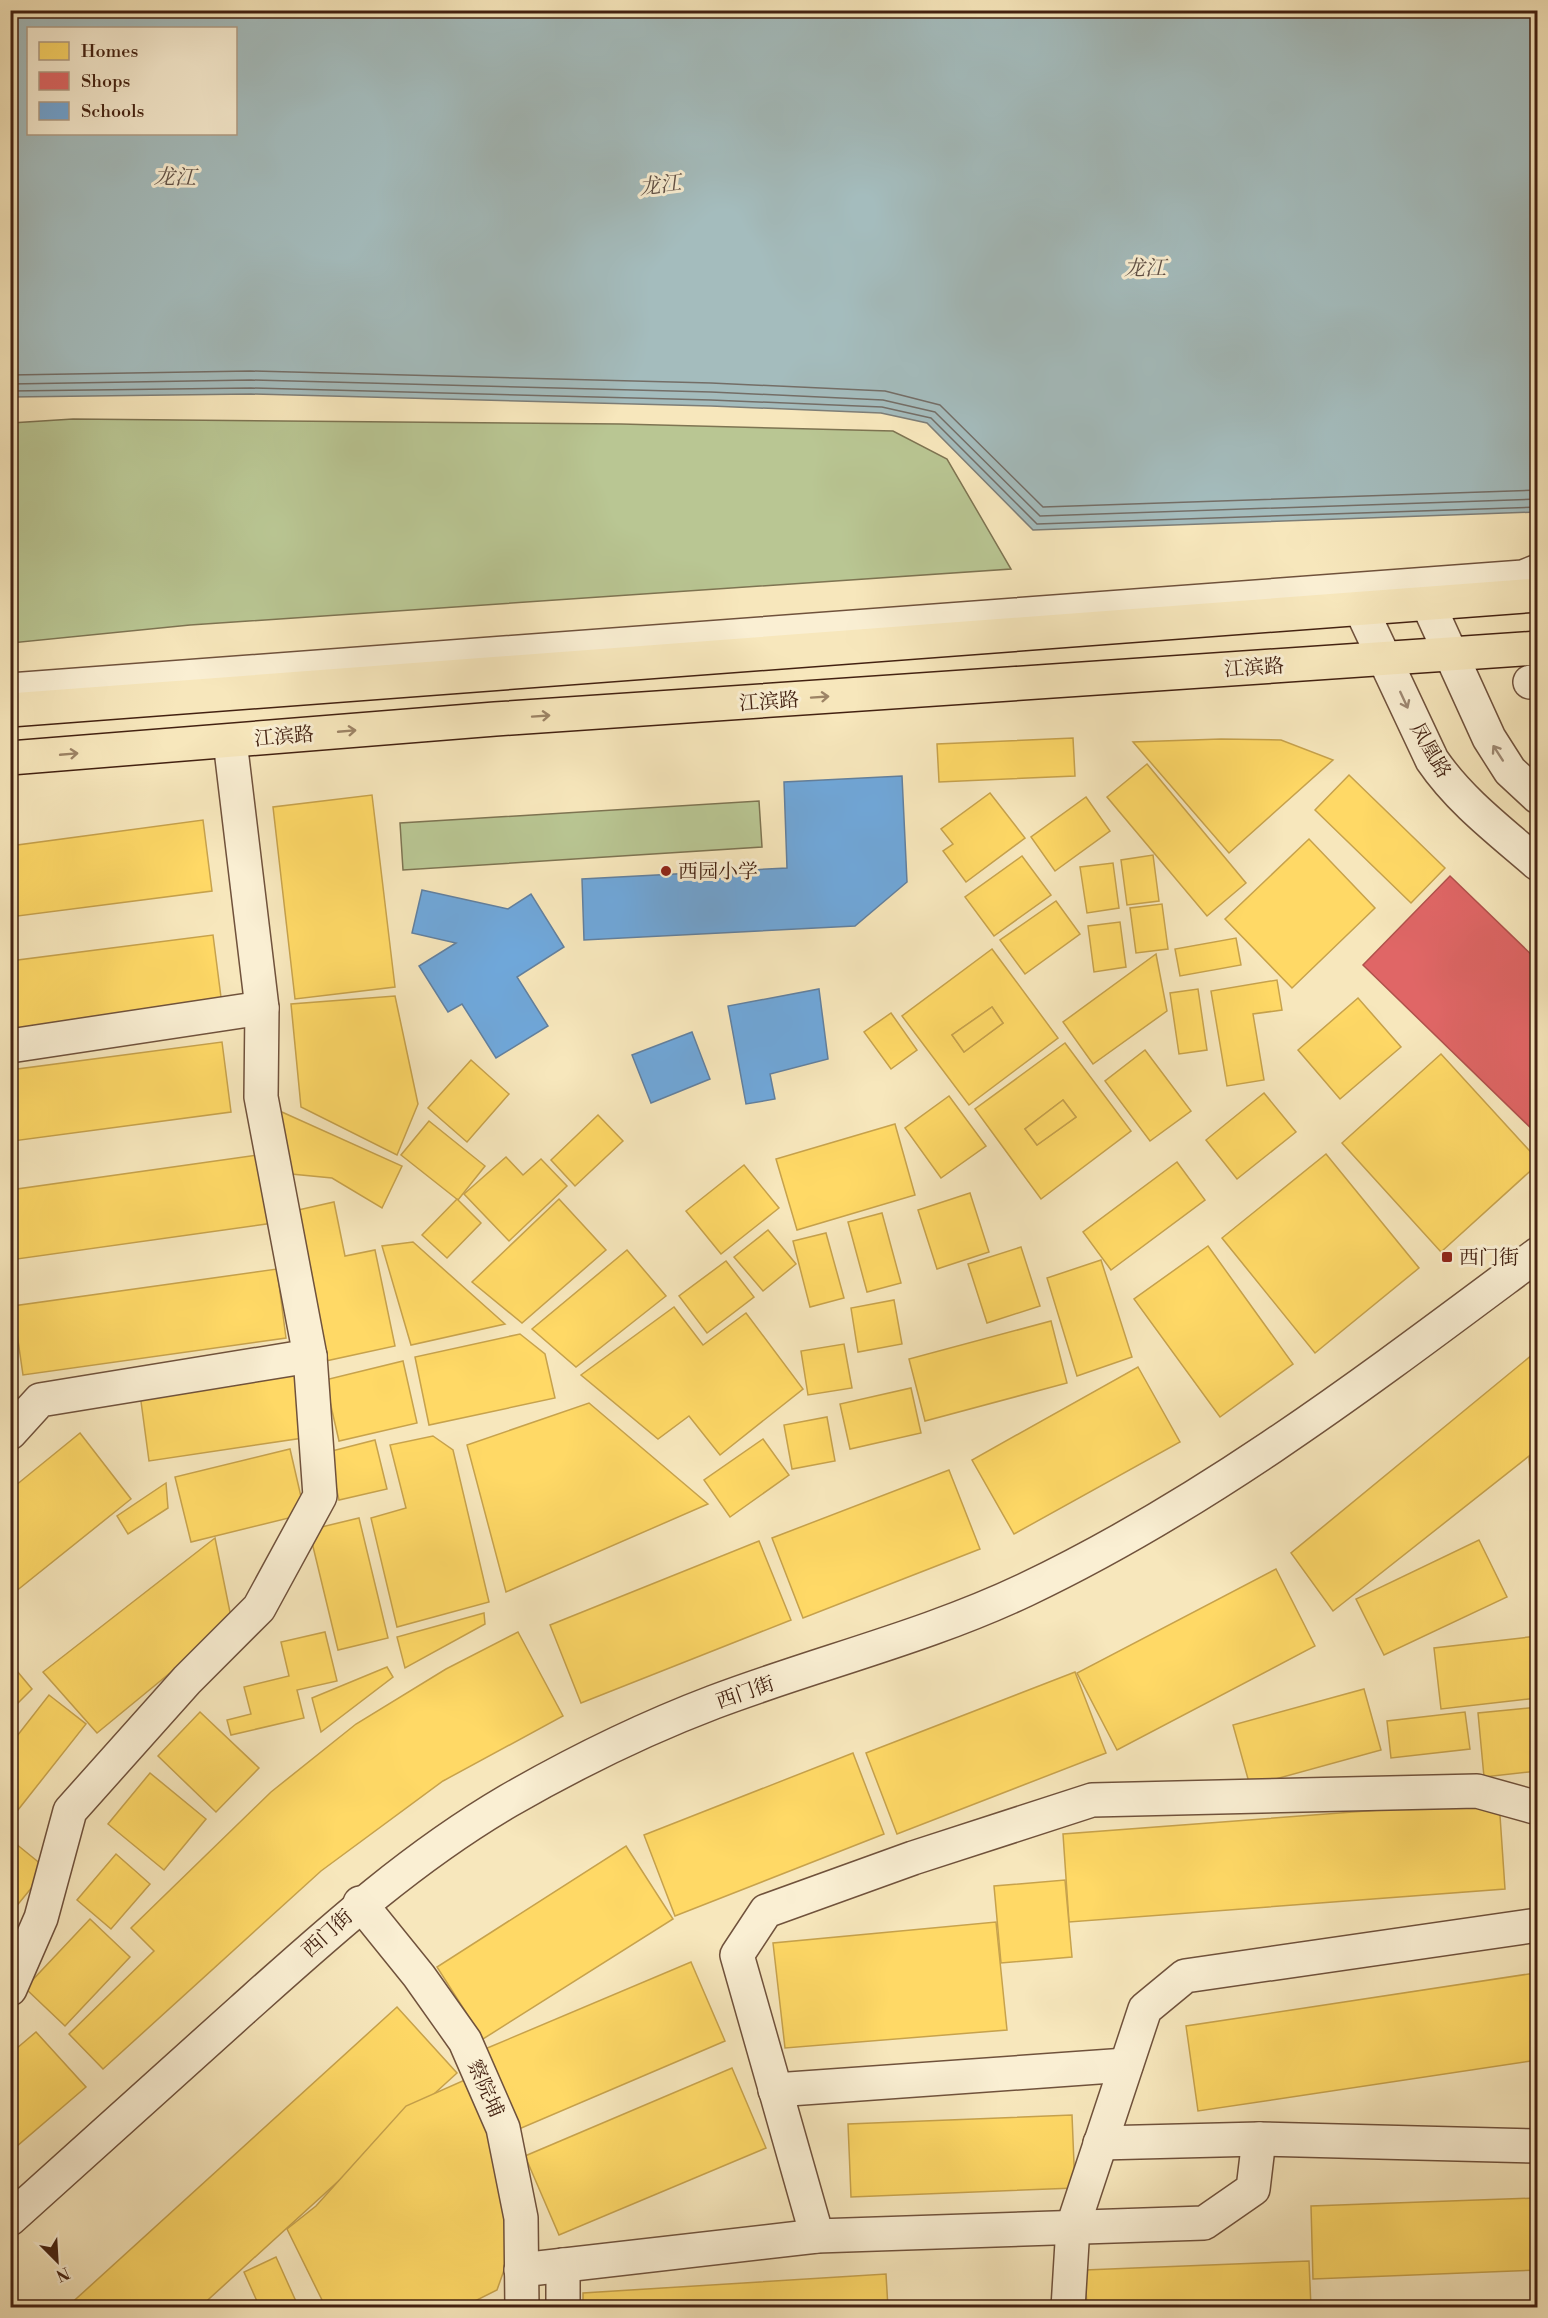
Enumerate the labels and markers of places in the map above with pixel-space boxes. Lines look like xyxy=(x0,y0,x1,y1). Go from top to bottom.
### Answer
place label: 西园小学 xyxy=(678,860,758,885)
marker: 西园小学 xyxy=(659,864,673,878)
place label: 西门街 xyxy=(1459,1246,1519,1271)
marker: 西门街 xyxy=(1440,1250,1454,1264)

